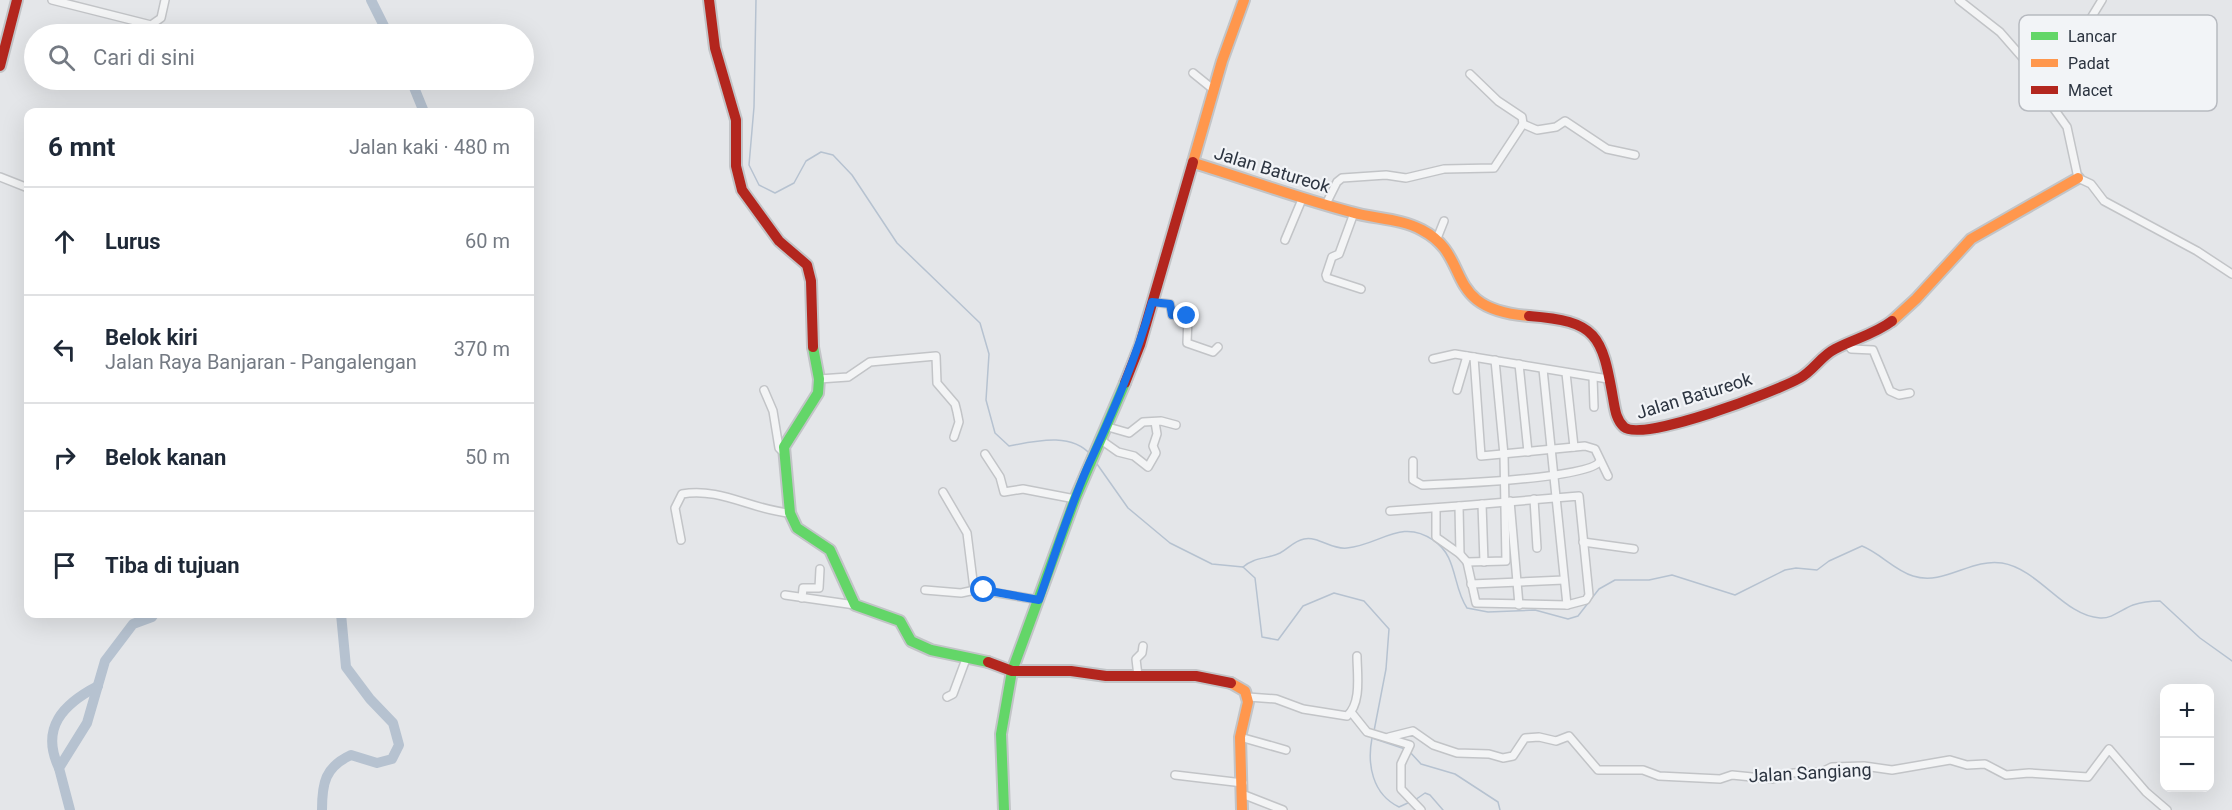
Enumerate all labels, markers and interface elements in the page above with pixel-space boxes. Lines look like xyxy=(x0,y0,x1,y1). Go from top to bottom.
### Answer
legend xyxy=(2019,15,2217,111)
search box xyxy=(24,24,534,90)
text: Lancar xyxy=(2068,27,2117,46)
icon: search xyxy=(45,41,78,74)
text: Cari di sini xyxy=(93,45,195,70)
text: Padat xyxy=(2068,54,2110,73)
text: Macet xyxy=(2068,81,2113,100)
text: 6 mnt xyxy=(48,132,115,162)
text: Jalan kaki · 480 m xyxy=(349,135,510,159)
street label: Jalan Batureok xyxy=(1212,142,1333,197)
icon: ahead xyxy=(48,225,81,258)
text: Lurus xyxy=(105,229,161,254)
text: 60 m xyxy=(465,229,510,253)
route end xyxy=(1173,302,1199,328)
text: Belok kiri xyxy=(105,325,198,350)
icon: left xyxy=(48,333,81,366)
text: 370 m xyxy=(454,337,510,361)
text: Jalan Raya Banjaran - Pangalengan xyxy=(105,350,417,374)
street label: Jalan Batureok xyxy=(1633,368,1755,423)
icon: right xyxy=(48,441,81,474)
text: Belok kanan xyxy=(105,445,226,470)
text: 50 m xyxy=(465,445,510,469)
icon: arrive xyxy=(48,549,81,582)
text: Tiba di tujuan xyxy=(105,553,240,578)
route start xyxy=(970,576,996,602)
map controls xyxy=(2160,684,2214,792)
button: + xyxy=(2160,684,2214,738)
button: − xyxy=(2160,738,2214,792)
street label: Jalan Sangiang xyxy=(1748,759,1872,786)

